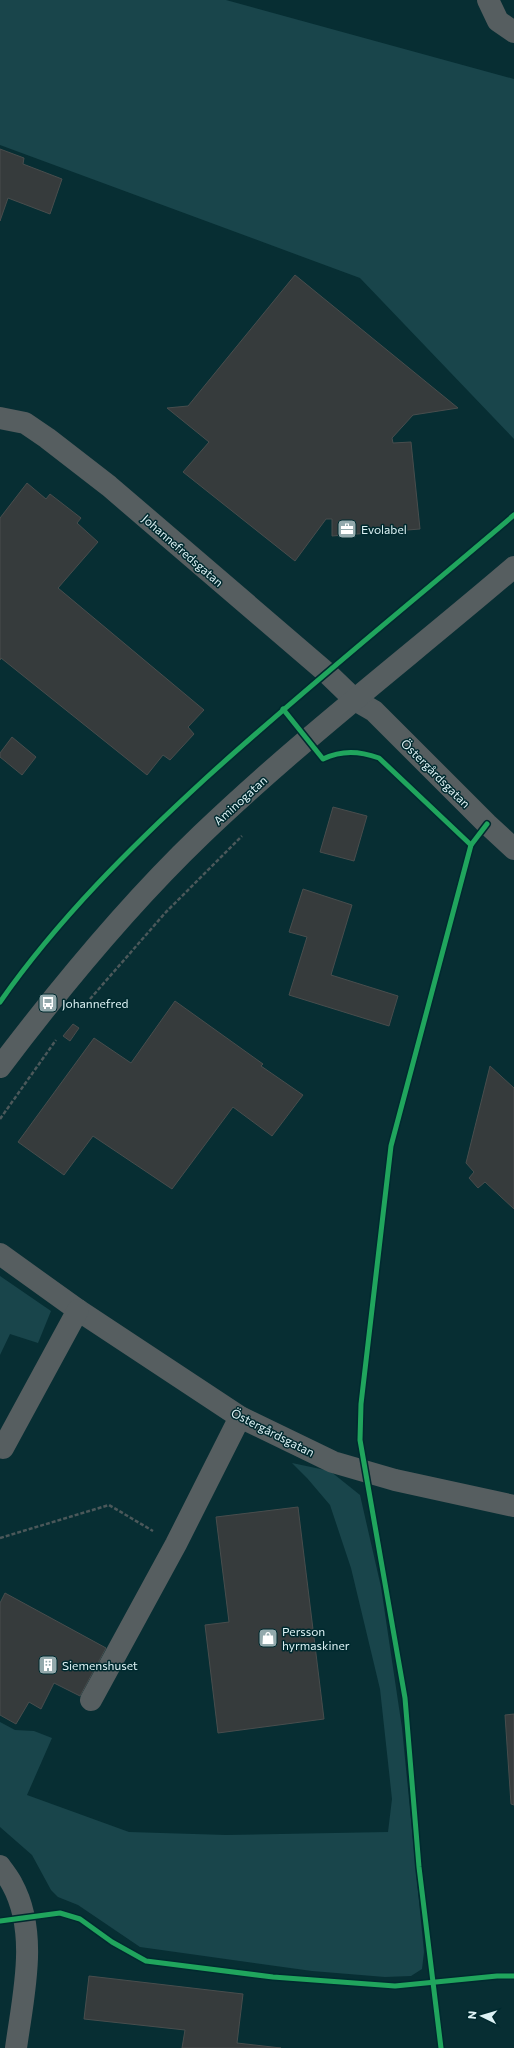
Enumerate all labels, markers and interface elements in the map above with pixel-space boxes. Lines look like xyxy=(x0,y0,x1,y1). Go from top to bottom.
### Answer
street label: Johannefredsgatan xyxy=(139,511,226,590)
office icon: Evolabel xyxy=(336,518,358,540)
place label: Evolabel xyxy=(361,522,407,536)
street label: Östergårdsgatan xyxy=(399,736,473,810)
street label: Aminogatan xyxy=(211,772,269,828)
bus stop icon: Johannefred xyxy=(37,992,59,1014)
place label: Johannefred xyxy=(62,996,128,1011)
street label: Östergårdsgatan xyxy=(229,1405,317,1459)
place label: Persson hyrmaskiner xyxy=(282,1624,350,1652)
shop icon: Persson hyrmaskiner xyxy=(257,1627,279,1649)
building icon: Siemenshuset xyxy=(37,1654,59,1676)
place label: Siemenshuset xyxy=(62,1658,138,1672)
north arrow xyxy=(462,1996,502,2036)
text: N xyxy=(465,2010,478,2020)

